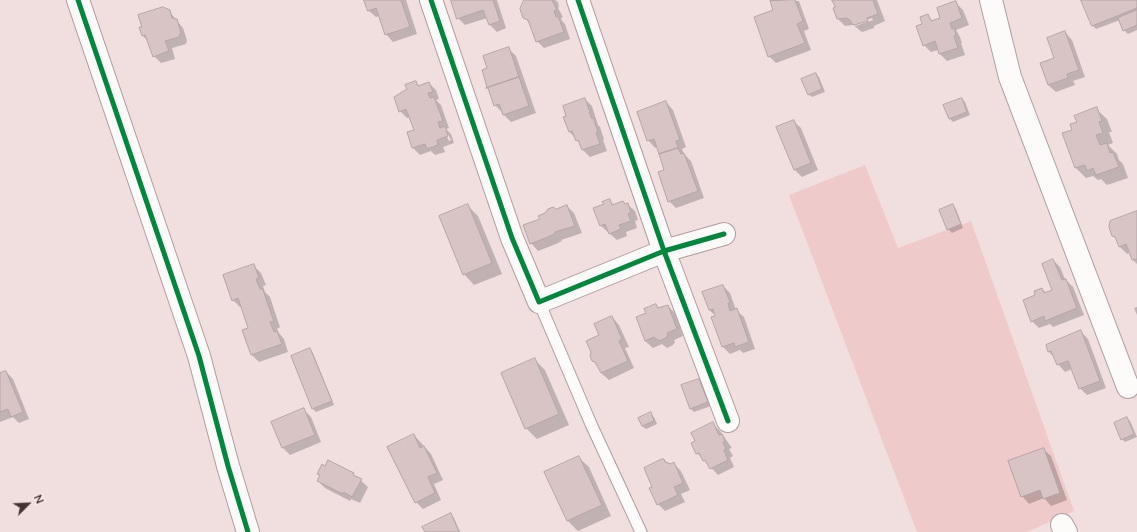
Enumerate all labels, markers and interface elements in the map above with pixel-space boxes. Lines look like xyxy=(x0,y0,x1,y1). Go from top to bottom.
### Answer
north arrow xyxy=(8,484,48,524)
text: N xyxy=(32,492,47,505)

